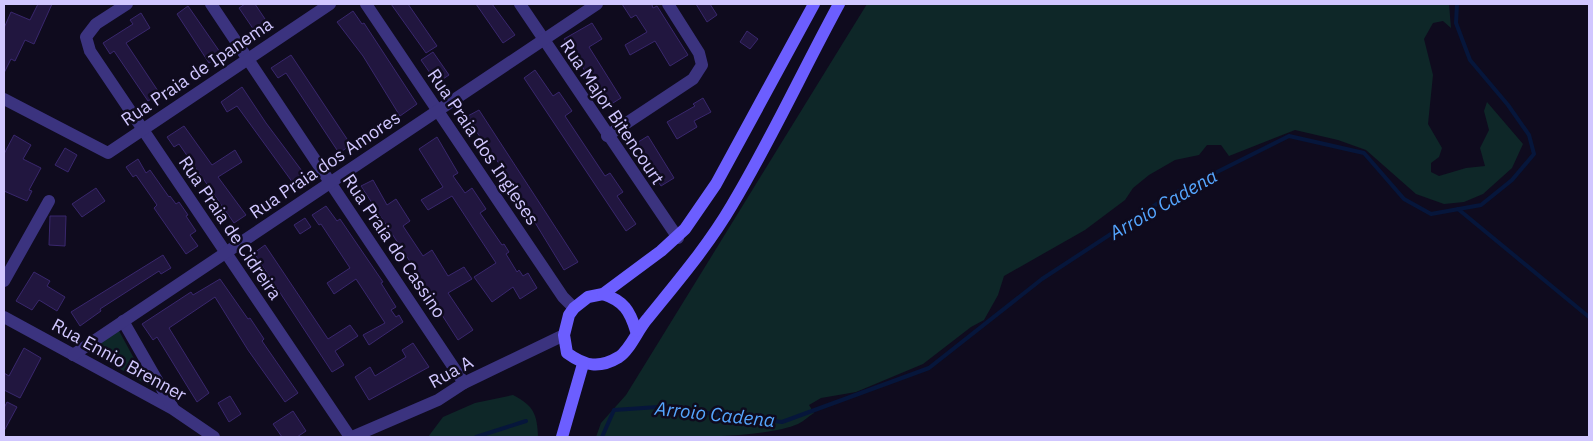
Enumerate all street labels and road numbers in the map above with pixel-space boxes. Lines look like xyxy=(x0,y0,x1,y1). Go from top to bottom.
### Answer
street label: Rua Praia de Ipanema xyxy=(116,12,277,131)
street label: Rua Major Bitencourt xyxy=(555,35,670,189)
street label: Rua Praia dos Ingleses xyxy=(423,64,544,229)
street label: Rua Praia dos Amores xyxy=(245,106,404,224)
street label: Rua Praia de Cidreira xyxy=(174,151,287,304)
street label: Rua Praia do Cassino xyxy=(338,169,451,322)
street label: Rua Ennio Brenner xyxy=(48,313,191,406)
street label: Rua A xyxy=(425,350,477,393)

